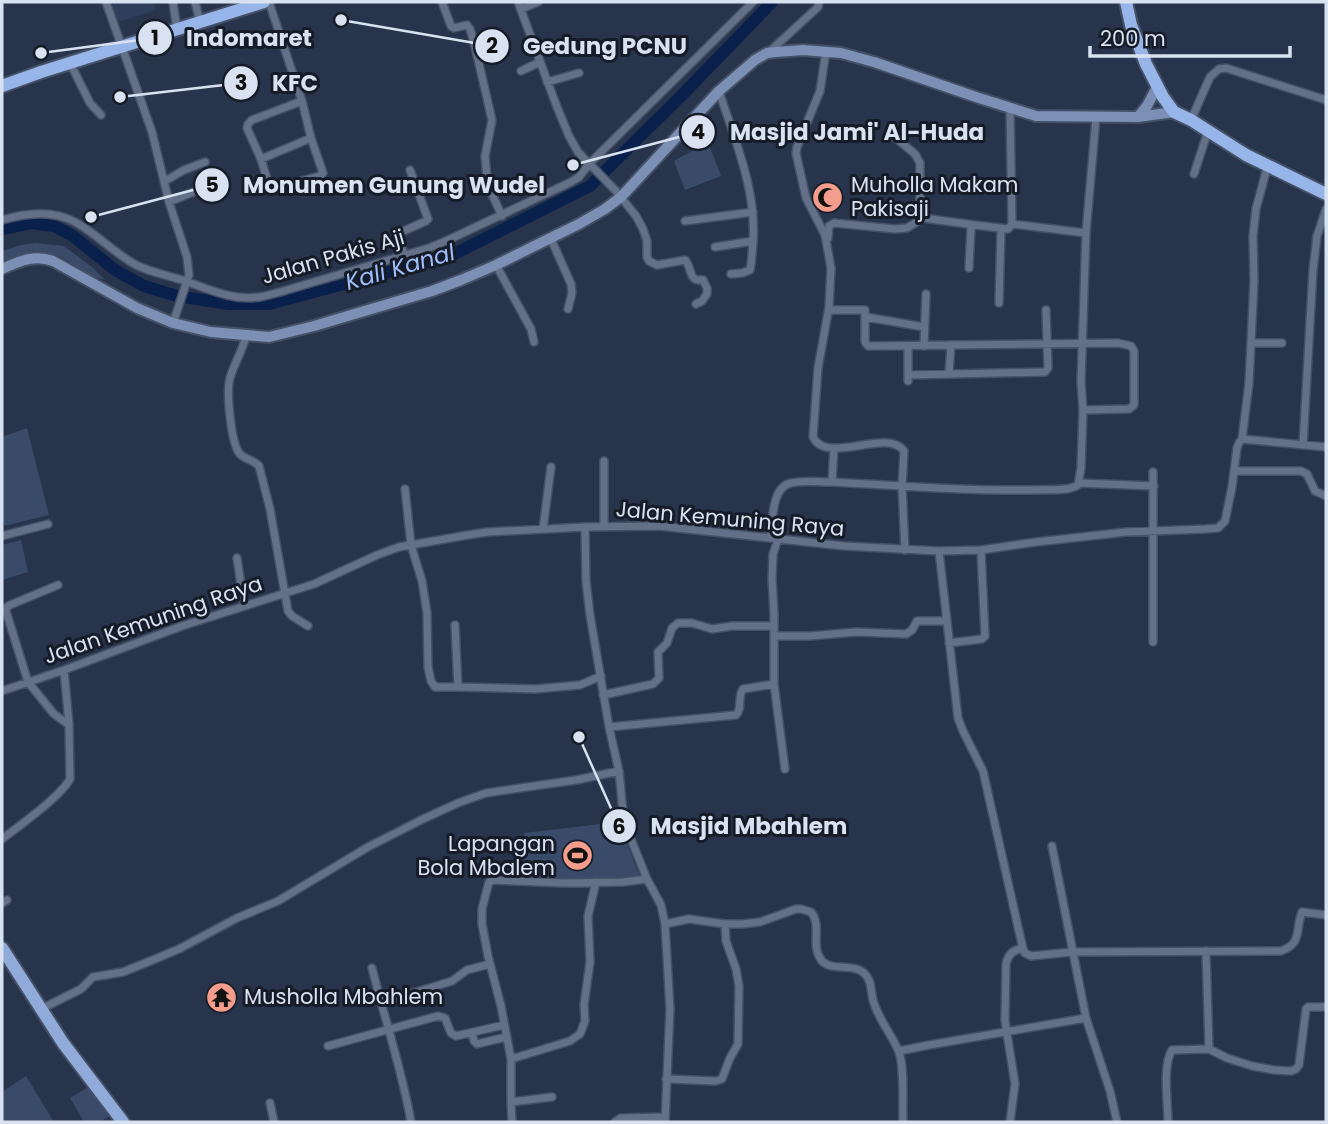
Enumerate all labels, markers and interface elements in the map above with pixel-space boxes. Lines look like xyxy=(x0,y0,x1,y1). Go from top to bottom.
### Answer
scale bar xyxy=(1090,14,1290,58)
callout: Indomaret xyxy=(137,16,326,60)
text: Indomaret xyxy=(186,22,312,54)
text: 1 xyxy=(151,23,159,52)
callout: Gedung PCNU xyxy=(474,24,701,68)
text: 200 m xyxy=(1100,24,1166,53)
text: Gedung PCNU xyxy=(523,30,687,62)
text: 2 xyxy=(486,31,498,60)
callout: KFC xyxy=(223,61,332,105)
text: KFC xyxy=(272,67,318,99)
text: 3 xyxy=(235,68,247,97)
callout: Masjid Jami' Al-Huda xyxy=(681,110,998,154)
text: Masjid Jami' Al-Huda xyxy=(730,116,984,148)
text: 4 xyxy=(691,117,705,146)
callout: Monumen Gunung Wudel xyxy=(194,163,559,207)
text: Monumen Gunung Wudel xyxy=(243,169,545,201)
text: 5 xyxy=(205,170,219,199)
place label: Muholla Makam Pakisaji xyxy=(851,170,1018,223)
mosque icon: Muholla Makam Pakisaji xyxy=(811,180,845,214)
street label: Jalan Pakis Aji xyxy=(258,222,408,291)
water label: Kali Kanal xyxy=(341,236,459,298)
street label: Jalan Kemuning Raya xyxy=(615,494,845,543)
street label: Jalan Kemuning Raya xyxy=(40,568,266,671)
callout: Masjid Mbahlem xyxy=(602,804,861,848)
text: Masjid Mbahlem xyxy=(651,810,847,842)
text: 6 xyxy=(612,812,626,841)
place label: Lapangan Bola Mbalem xyxy=(417,829,555,882)
sports icon: Lapangan Bola Mbalem xyxy=(561,839,595,873)
temple icon: Musholla Mbahlem xyxy=(204,980,238,1014)
place label: Musholla Mbahlem xyxy=(244,982,443,1011)

